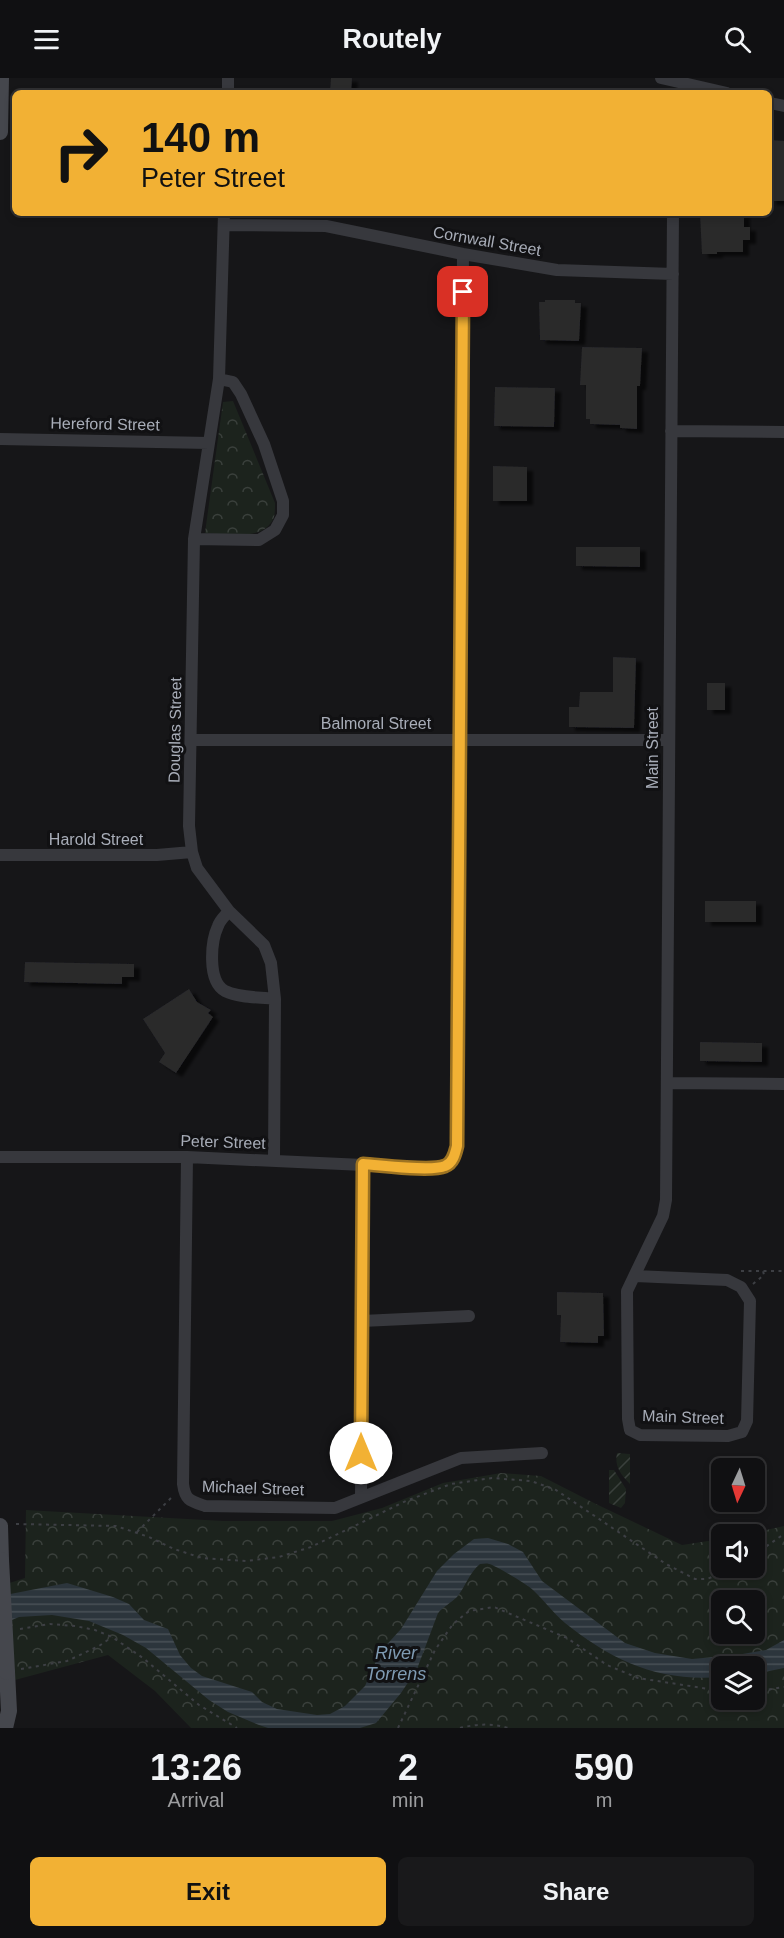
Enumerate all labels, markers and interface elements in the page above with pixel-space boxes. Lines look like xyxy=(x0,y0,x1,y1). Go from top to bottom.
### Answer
icon: menu xyxy=(30,23,63,56)
icon: search xyxy=(721,23,754,56)
text: Routely xyxy=(342,24,442,54)
icon: right xyxy=(42,114,120,192)
text: 140 m xyxy=(141,114,260,161)
text: Peter Street xyxy=(141,163,285,193)
street label: Cornwall Street xyxy=(432,223,543,259)
pin xyxy=(437,266,488,317)
icon: arrive xyxy=(446,275,479,308)
street label: Hereford Street xyxy=(50,415,160,433)
street label: Douglas Street xyxy=(166,676,184,783)
street label: Main Street xyxy=(644,707,661,789)
street label: Balmoral Street xyxy=(321,715,432,732)
street label: Harold Street xyxy=(49,831,144,848)
street label: Peter Street xyxy=(180,1132,267,1152)
street label: Main Street xyxy=(642,1407,725,1427)
position arrow xyxy=(329,1421,393,1485)
north arrow xyxy=(711,1458,765,1512)
map controls xyxy=(711,1458,765,1710)
street label: Michael Street xyxy=(202,1478,305,1498)
button: sound xyxy=(711,1524,765,1578)
button: search xyxy=(711,1590,765,1644)
water label: River Torrens xyxy=(366,1643,426,1684)
button: layers xyxy=(711,1656,765,1710)
text: 13:26 xyxy=(150,1747,242,1788)
text: 2 xyxy=(398,1747,418,1788)
text: 590 xyxy=(574,1747,634,1788)
text: Arrival xyxy=(168,1789,224,1811)
text: min xyxy=(392,1789,424,1811)
text: m xyxy=(596,1789,612,1811)
button: Exit xyxy=(30,1857,386,1926)
button: Share xyxy=(398,1857,754,1926)

